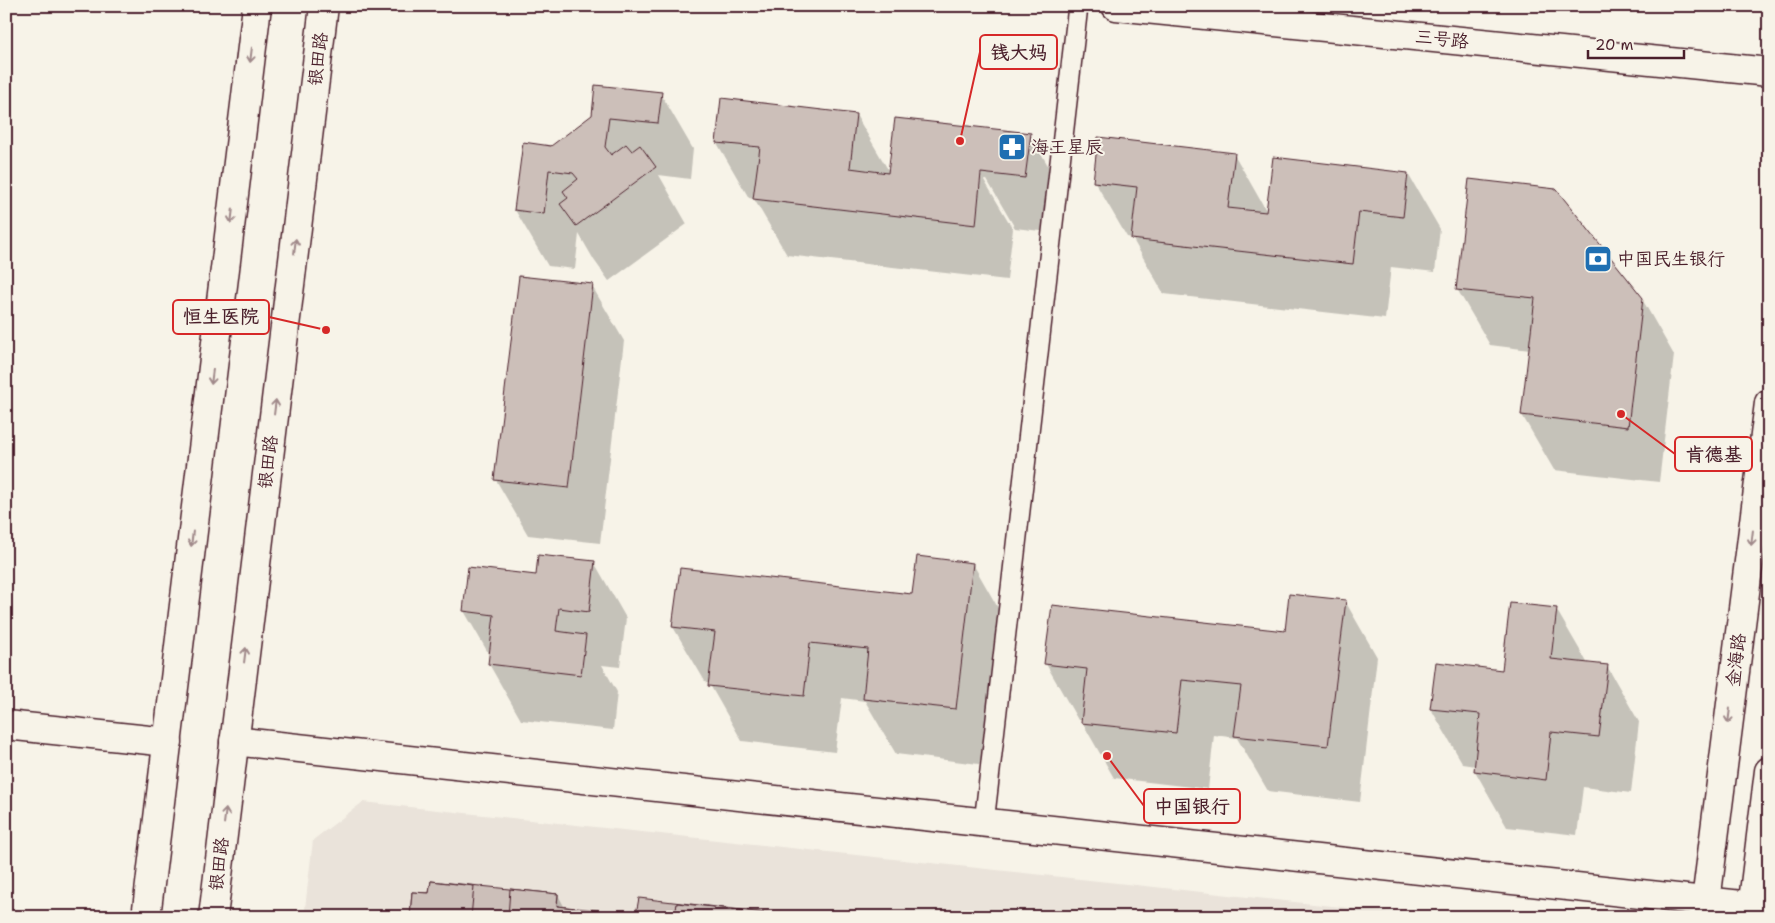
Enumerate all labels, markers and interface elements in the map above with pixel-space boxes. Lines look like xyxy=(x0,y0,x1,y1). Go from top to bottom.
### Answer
street label: 三号路 xyxy=(1414,24,1470,54)
scale bar xyxy=(1588,28,1684,60)
street label: 银田路 xyxy=(303,31,333,87)
callout: 钱大妈 xyxy=(980,35,1057,69)
text: 20 m xyxy=(1595,35,1634,55)
text: 钱大妈 xyxy=(990,40,1048,65)
one-way arrow xyxy=(246,46,256,62)
pharmacy icon: 海王星辰 xyxy=(997,132,1027,162)
place label: 海王星辰 xyxy=(1031,135,1103,159)
one-way arrow xyxy=(226,208,236,224)
one-way arrow xyxy=(290,238,300,254)
bank icon: 中国民生银行 xyxy=(1583,244,1613,274)
place label: 中国民生银行 xyxy=(1617,247,1725,271)
callout: 恒生医院 xyxy=(173,300,269,334)
text: 恒生医院 xyxy=(183,304,259,329)
one-way arrow xyxy=(207,369,217,385)
one-way arrow xyxy=(270,399,280,415)
street label: 银田路 xyxy=(253,434,283,490)
callout: 肯德基 xyxy=(1675,437,1752,471)
text: 肯德基 xyxy=(1685,442,1743,467)
one-way arrow xyxy=(1747,529,1757,545)
one-way arrow xyxy=(187,530,197,546)
street label: 金海路 xyxy=(1721,632,1751,688)
one-way arrow xyxy=(240,647,250,663)
one-way arrow xyxy=(1724,708,1734,724)
callout: 中国银行 xyxy=(1144,789,1240,823)
text: 中国银行 xyxy=(1154,794,1230,819)
one-way arrow xyxy=(220,809,230,825)
street label: 银田路 xyxy=(204,836,234,892)

